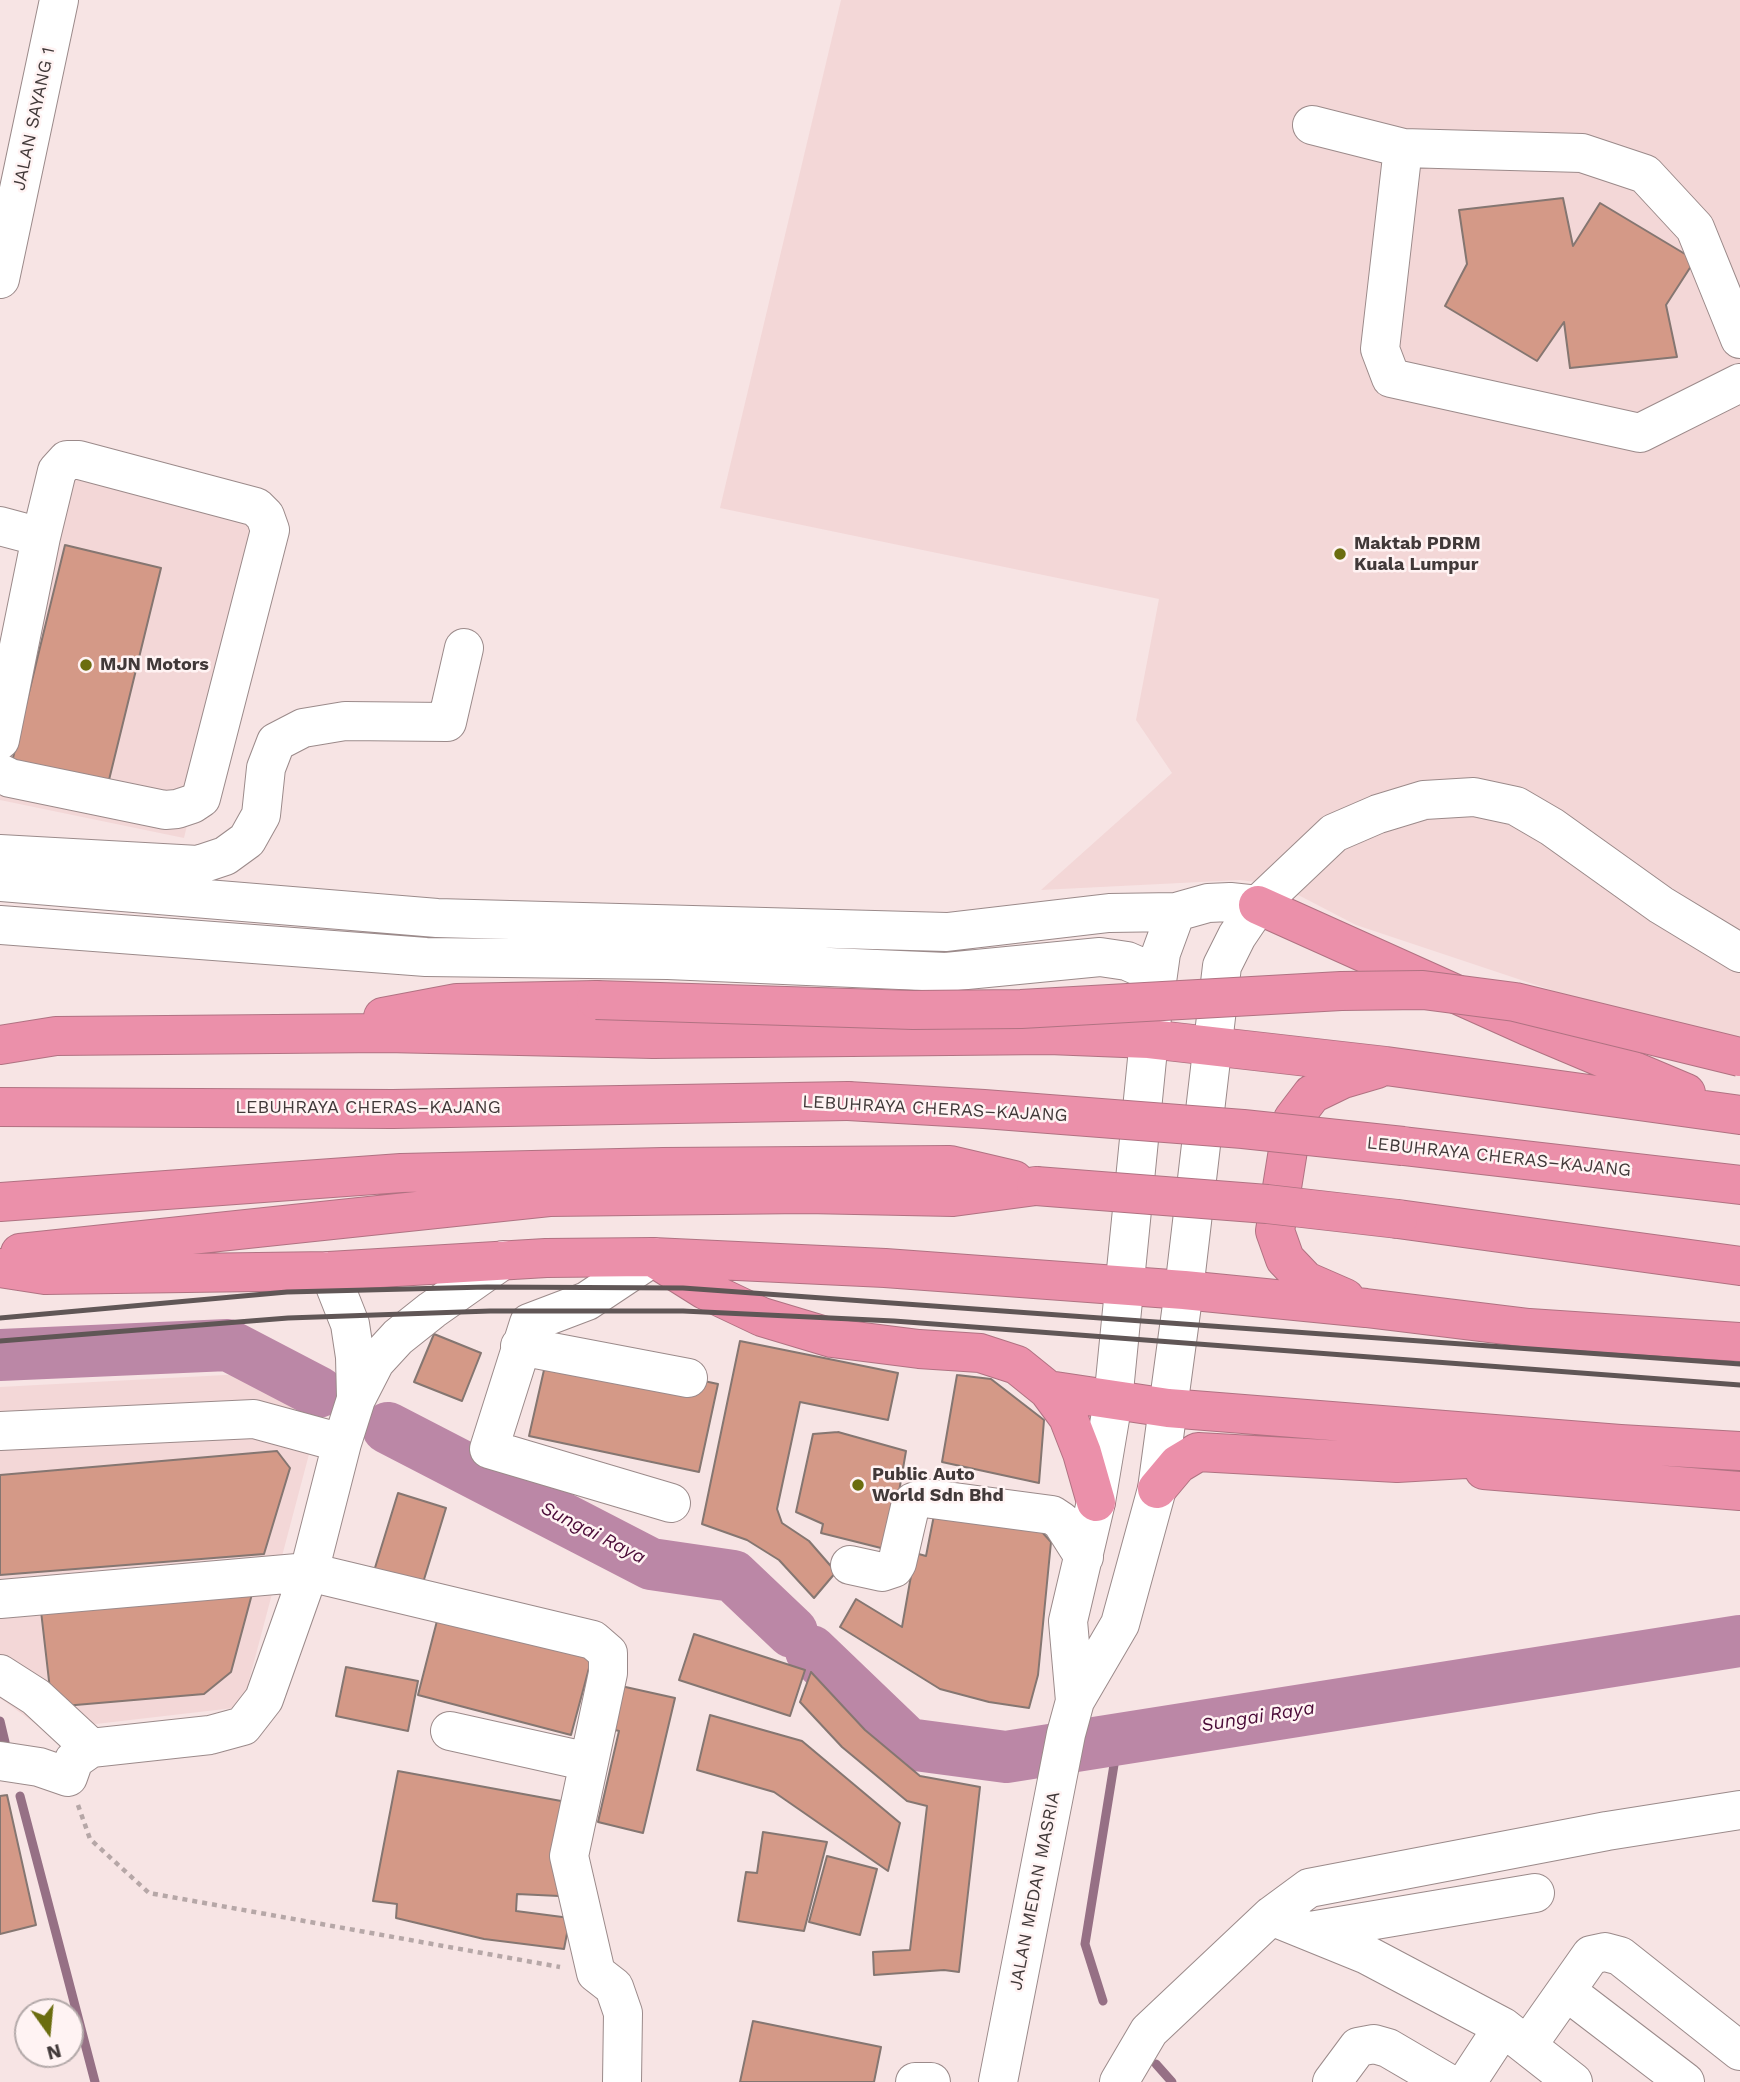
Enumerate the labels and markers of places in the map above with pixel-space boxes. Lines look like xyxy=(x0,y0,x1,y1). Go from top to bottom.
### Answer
place label: Maktab PDRM Kuala Lumpur xyxy=(1354,533,1481,576)
marker: Maktab PDRM Kuala Lumpur xyxy=(1332,546,1348,562)
place label: MJN Motors xyxy=(100,654,209,676)
marker: MJN Motors xyxy=(78,657,94,673)
place label: Public Auto World Sdn Bhd xyxy=(872,1464,1004,1506)
marker: Public Auto World Sdn Bhd xyxy=(850,1477,866,1493)

